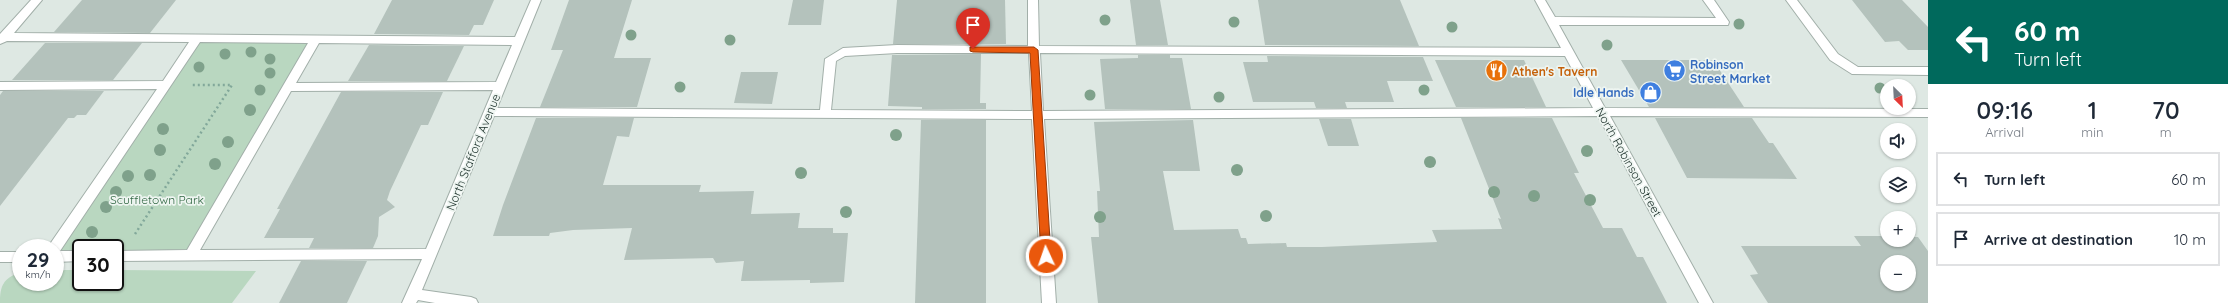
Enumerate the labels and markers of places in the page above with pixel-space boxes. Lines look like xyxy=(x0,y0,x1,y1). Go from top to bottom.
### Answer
pin xyxy=(956,8,990,49)
place label: Robinson Street Market xyxy=(1690,57,1771,86)
restaurant icon: Athen's Tavern xyxy=(1484,58,1510,84)
supermarket icon: Robinson Street Market xyxy=(1661,58,1687,84)
place label: Athen's Tavern xyxy=(1512,64,1597,79)
shop icon: Idle Hands xyxy=(1637,79,1663,105)
place label: Idle Hands xyxy=(1573,85,1634,100)

